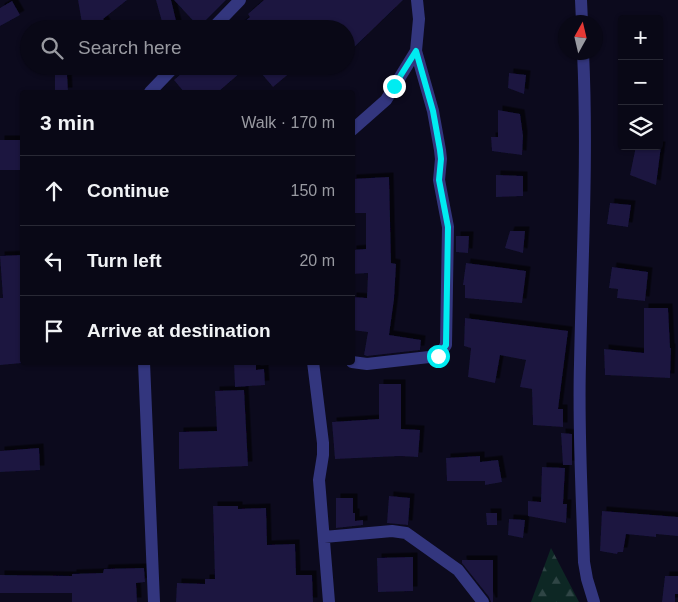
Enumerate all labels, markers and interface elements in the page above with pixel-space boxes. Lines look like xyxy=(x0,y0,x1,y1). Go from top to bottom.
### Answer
north arrow xyxy=(558,15,603,60)
map controls xyxy=(618,15,663,150)
button: + xyxy=(618,15,663,60)
search box xyxy=(20,20,355,75)
icon: search xyxy=(38,34,66,62)
text: Search here xyxy=(78,37,182,58)
button: − xyxy=(618,60,663,105)
route end xyxy=(383,75,406,98)
button: layers xyxy=(618,105,663,150)
text: 3 min xyxy=(40,111,95,134)
text: Walk · 170 m xyxy=(241,114,335,131)
icon: ahead xyxy=(40,177,68,205)
text: Continue xyxy=(87,180,169,201)
text: 150 m xyxy=(291,182,335,199)
icon: left xyxy=(40,247,68,275)
text: Turn left xyxy=(87,250,162,271)
text: 20 m xyxy=(299,252,335,269)
icon: arrive xyxy=(40,317,68,345)
text: Arrive at destination xyxy=(87,320,271,341)
route start xyxy=(427,345,450,368)

